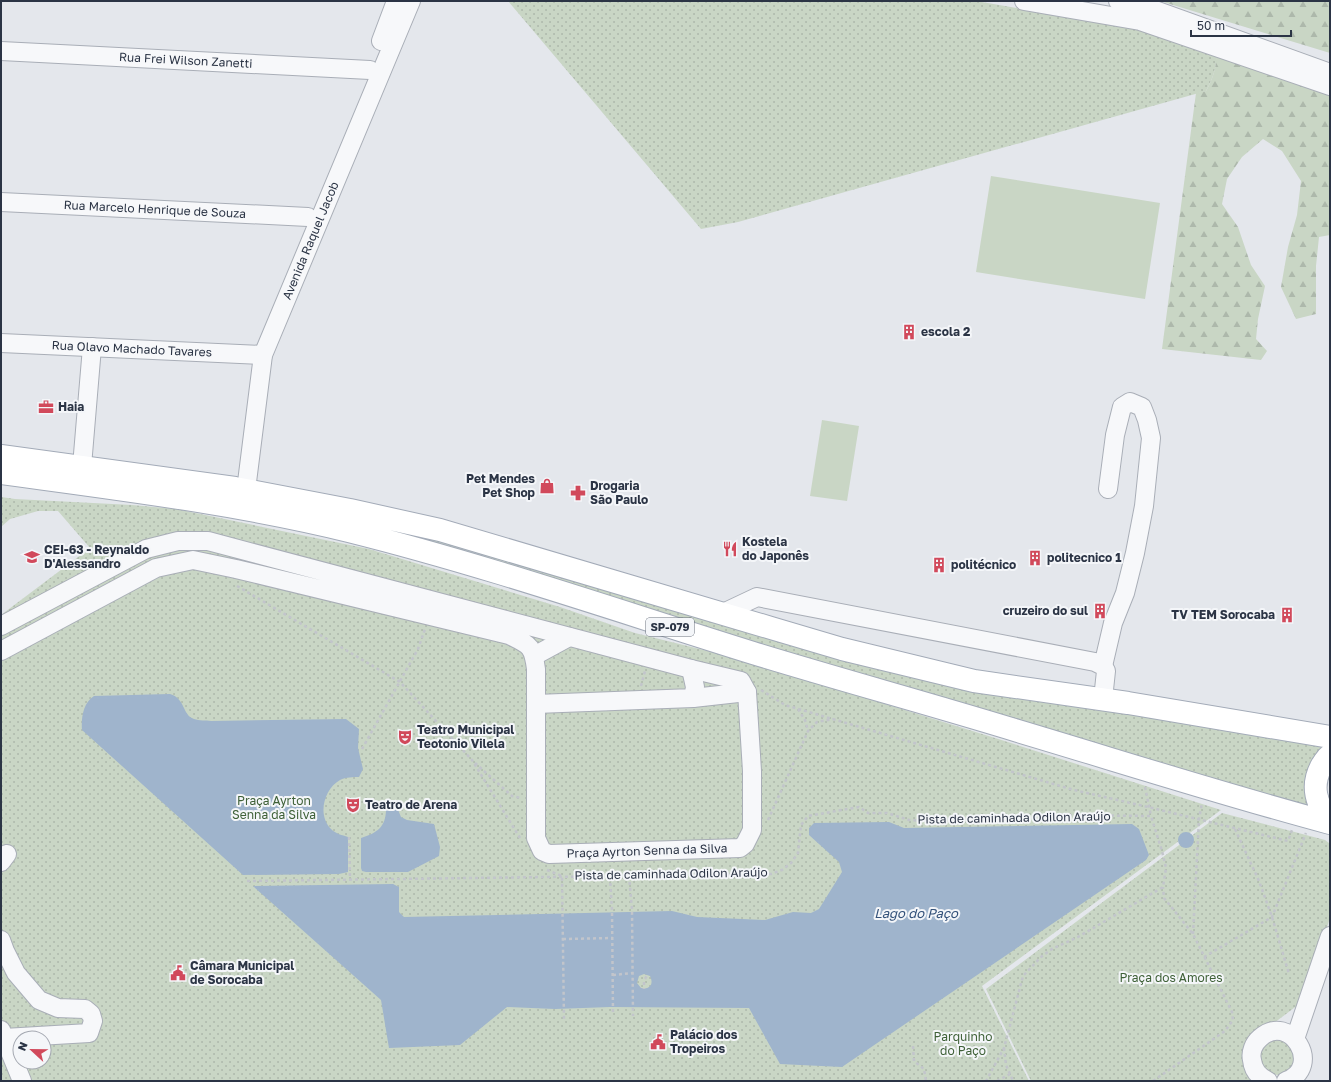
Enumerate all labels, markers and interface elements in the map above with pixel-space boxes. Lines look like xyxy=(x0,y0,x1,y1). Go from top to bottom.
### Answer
scale bar xyxy=(1191,12,1291,38)
text: 50 m xyxy=(1197,18,1225,33)
street label: Rua Frei Wilson Zanetti xyxy=(119,49,253,71)
street label: Avenida Raquel Jacob xyxy=(279,179,342,302)
street label: Rua Marcelo Henrique de Souza xyxy=(63,197,246,221)
building icon: escola 2 xyxy=(900,323,918,341)
place label: escola 2 xyxy=(921,324,970,339)
street label: Rua Olavo Machado Tavares xyxy=(51,337,212,360)
office icon: Haia xyxy=(37,398,55,416)
place label: Haia xyxy=(58,399,84,414)
place label: Pet Mendes Pet Shop xyxy=(466,471,536,500)
shop icon: Pet Mendes Pet Shop xyxy=(538,477,556,495)
place label: Drogaria São Paulo xyxy=(590,478,648,507)
pharmacy icon: Drogaria São Paulo xyxy=(569,484,587,502)
place label: Kostela do Japonês xyxy=(742,534,809,563)
restaurant icon: Kostela do Japonês xyxy=(721,540,739,558)
place label: CEI-63 - Reynaldo D'Alessandro xyxy=(44,542,149,571)
school or university icon: CEI-63 - Reynaldo D'Alessandro xyxy=(23,548,41,566)
building icon: politecnico 1 xyxy=(1026,549,1044,567)
place label: politecnico 1 xyxy=(1047,550,1122,565)
building icon: politécnico xyxy=(930,556,948,574)
place label: politécnico xyxy=(951,557,1016,572)
building icon: cruzeiro do sul xyxy=(1091,602,1109,620)
place label: cruzeiro do sul xyxy=(1003,603,1088,618)
building icon: TV TEM Sorocaba xyxy=(1278,606,1296,624)
place label: TV TEM Sorocaba xyxy=(1171,607,1275,622)
road number: SP-079 xyxy=(646,618,694,636)
place label: Teatro Municipal Teotonio Vilela xyxy=(417,722,514,751)
theatre icon: Teatro Municipal Teotonio Vilela xyxy=(396,728,414,746)
park label: Praça Ayrton Senna da Silva xyxy=(232,793,316,822)
theatre icon: Teatro de Arena xyxy=(344,796,362,814)
place label: Teatro de Arena xyxy=(365,797,457,812)
street label: Pista de caminhada Odilon Araújo xyxy=(917,808,1111,827)
street label: Praça Ayrton Senna da Silva xyxy=(566,840,728,861)
street label: Pista de caminhada Odilon Araújo xyxy=(574,864,768,883)
water label: Lago do Paço xyxy=(874,905,959,921)
place label: Câmara Municipal de Sorocaba xyxy=(190,958,294,987)
public building icon: Câmara Municipal de Sorocaba xyxy=(169,964,187,982)
park label: Praça dos Amores xyxy=(1119,970,1223,985)
place label: Palácio dos Tropeiros xyxy=(670,1027,738,1056)
park label: Parquinho do Paço xyxy=(934,1029,992,1058)
north arrow xyxy=(12,1030,52,1070)
public building icon: Palácio dos Tropeiros xyxy=(649,1033,667,1051)
text: N xyxy=(15,1040,30,1052)

